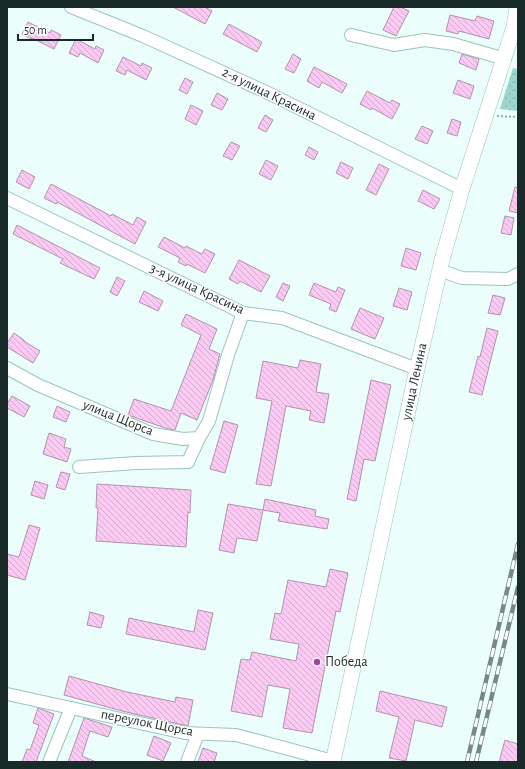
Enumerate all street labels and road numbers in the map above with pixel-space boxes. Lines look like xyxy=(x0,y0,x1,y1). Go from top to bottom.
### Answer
street label: 2-я улица Красина xyxy=(220,65,319,123)
street label: 3-я улица Красина xyxy=(148,261,247,317)
street label: улица Ленина xyxy=(399,341,430,423)
street label: улица Щорса xyxy=(80,397,156,439)
street label: переулок Щорса xyxy=(100,707,195,739)

